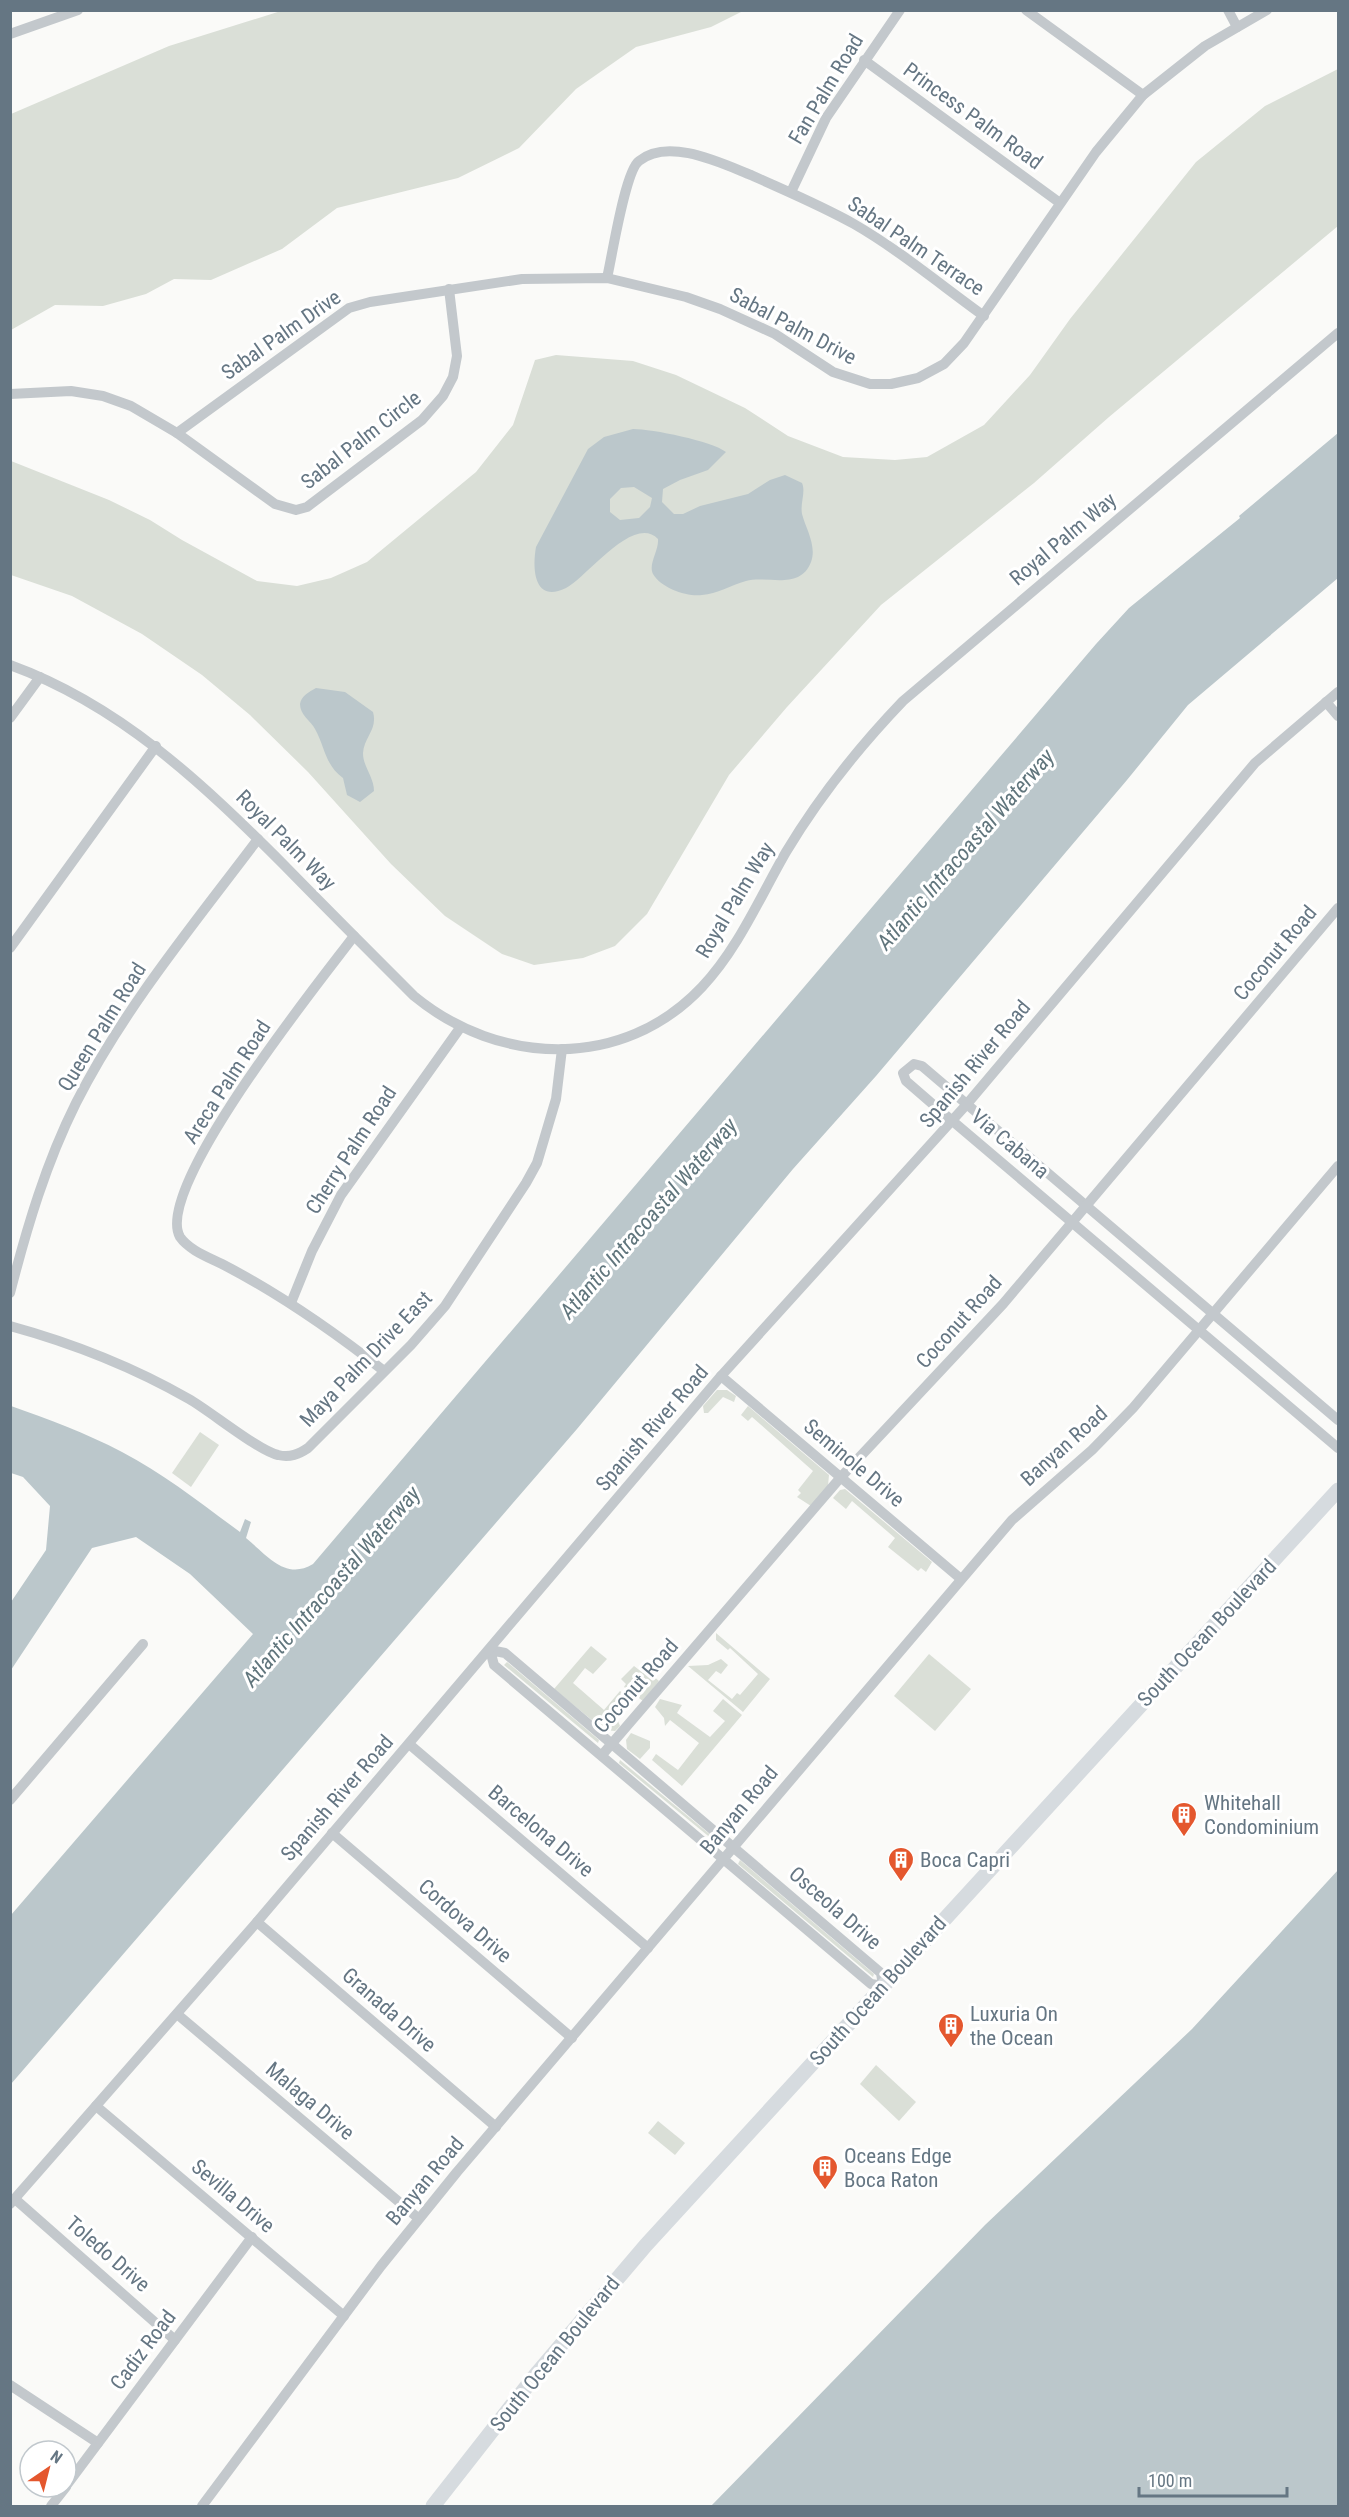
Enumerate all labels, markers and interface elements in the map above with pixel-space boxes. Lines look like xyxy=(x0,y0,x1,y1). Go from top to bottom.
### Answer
street label: Fan Palm Road xyxy=(784,30,868,148)
street label: Princess Palm Road xyxy=(899,58,1047,174)
street label: Sabal Palm Terrace xyxy=(843,191,989,301)
street label: Sabal Palm Drive xyxy=(726,283,861,370)
street label: Sabal Palm Drive xyxy=(217,285,345,385)
street label: Sabal Palm Circle xyxy=(296,386,426,494)
street label: Royal Palm Way xyxy=(1005,487,1121,590)
water label: Atlantic Intracoastal Waterway xyxy=(871,743,1060,955)
street label: Royal Palm Way xyxy=(231,785,341,895)
street label: Royal Palm Way xyxy=(691,837,779,962)
street label: Coconut Road xyxy=(1228,901,1322,1005)
street label: Queen Palm Road xyxy=(53,958,151,1096)
street label: Spanish River Road xyxy=(915,995,1035,1133)
street label: Areca Palm Road xyxy=(178,1016,276,1148)
street label: Cherry Palm Road xyxy=(301,1082,401,1218)
street label: Via Cabana xyxy=(966,1105,1054,1183)
water label: Atlantic Intracoastal Waterway xyxy=(554,1112,743,1324)
street label: Coconut Road xyxy=(911,1271,1007,1373)
street label: Maya Palm Drive East xyxy=(295,1286,437,1432)
street label: Spanish River Road xyxy=(591,1360,713,1496)
street label: Banyan Road xyxy=(1016,1401,1112,1491)
street label: Seminole Drive xyxy=(799,1414,909,1512)
water label: Atlantic Intracoastal Waterway xyxy=(237,1480,426,1692)
street label: South Ocean Boulevard xyxy=(1133,1555,1281,1711)
street label: Coconut Road xyxy=(589,1634,683,1738)
street label: Spanish River Road xyxy=(276,1730,398,1866)
street label: Banyan Road xyxy=(695,1761,783,1859)
street label: Barcelona Drive xyxy=(484,1780,598,1882)
place label: Whitehall Condominium xyxy=(1204,1791,1319,1839)
building icon: Whitehall Condominium xyxy=(1169,1800,1199,1838)
building icon: Boca Capri xyxy=(886,1845,916,1883)
place label: Boca Capri xyxy=(920,1848,1010,1872)
street label: Osceola Drive xyxy=(784,1862,886,1955)
street label: Cordova Drive xyxy=(414,1874,516,1968)
street label: South Ocean Boulevard xyxy=(805,1912,951,2070)
street label: Granada Drive xyxy=(337,1963,441,2057)
place label: Luxuria On the Ocean xyxy=(970,2002,1058,2050)
building icon: Luxuria On the Ocean xyxy=(936,2011,966,2049)
street label: Malaga Drive xyxy=(261,2057,359,2145)
street label: Banyan Road xyxy=(381,2132,469,2230)
place label: Oceans Edge Boca Raton xyxy=(844,2144,952,2192)
building icon: Oceans Edge Boca Raton xyxy=(810,2153,840,2191)
street label: Sevilla Drive xyxy=(187,2154,279,2238)
street label: Toledo Drive xyxy=(61,2211,155,2297)
street label: South Ocean Boulevard xyxy=(485,2272,625,2436)
street label: Cadiz Road xyxy=(105,2305,181,2395)
north arrow xyxy=(18,2439,78,2499)
text: N xyxy=(47,2447,66,2468)
scale bar xyxy=(1139,2460,1288,2498)
text: 100 m xyxy=(1148,2470,1192,2491)

